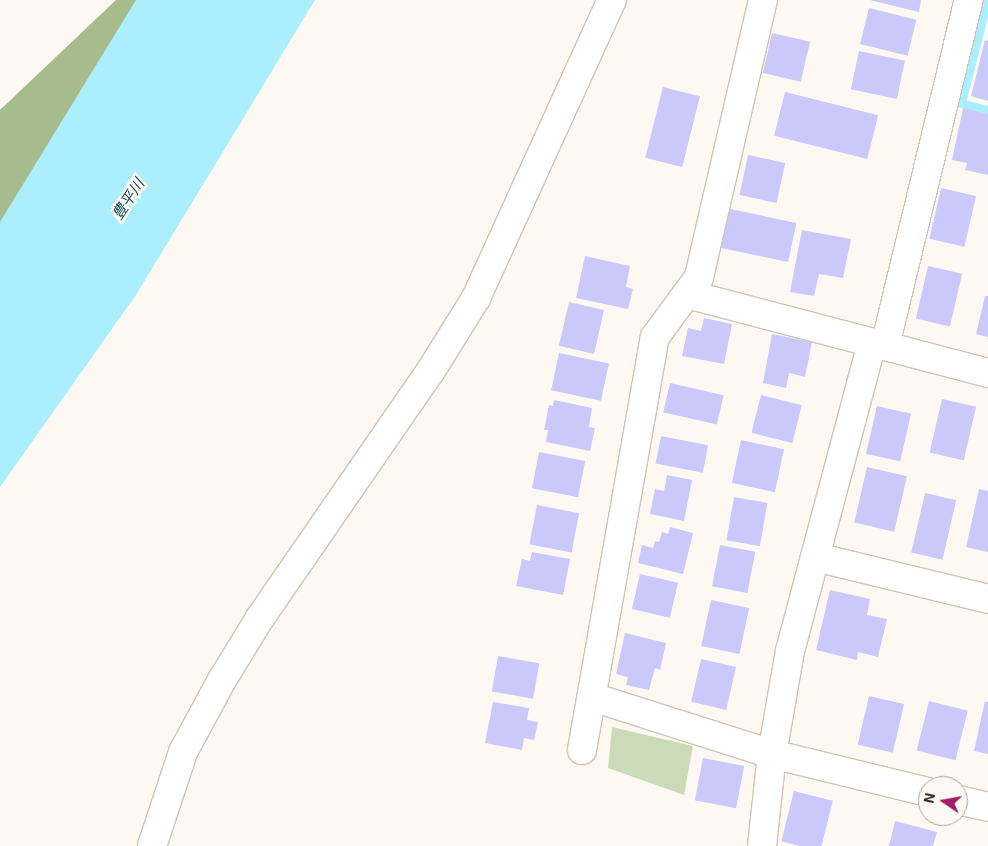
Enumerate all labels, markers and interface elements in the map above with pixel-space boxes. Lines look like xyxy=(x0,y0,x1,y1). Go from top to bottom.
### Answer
water label: 豊平川 xyxy=(108,175,148,223)
north arrow xyxy=(918,776,968,826)
text: N xyxy=(919,791,938,805)

